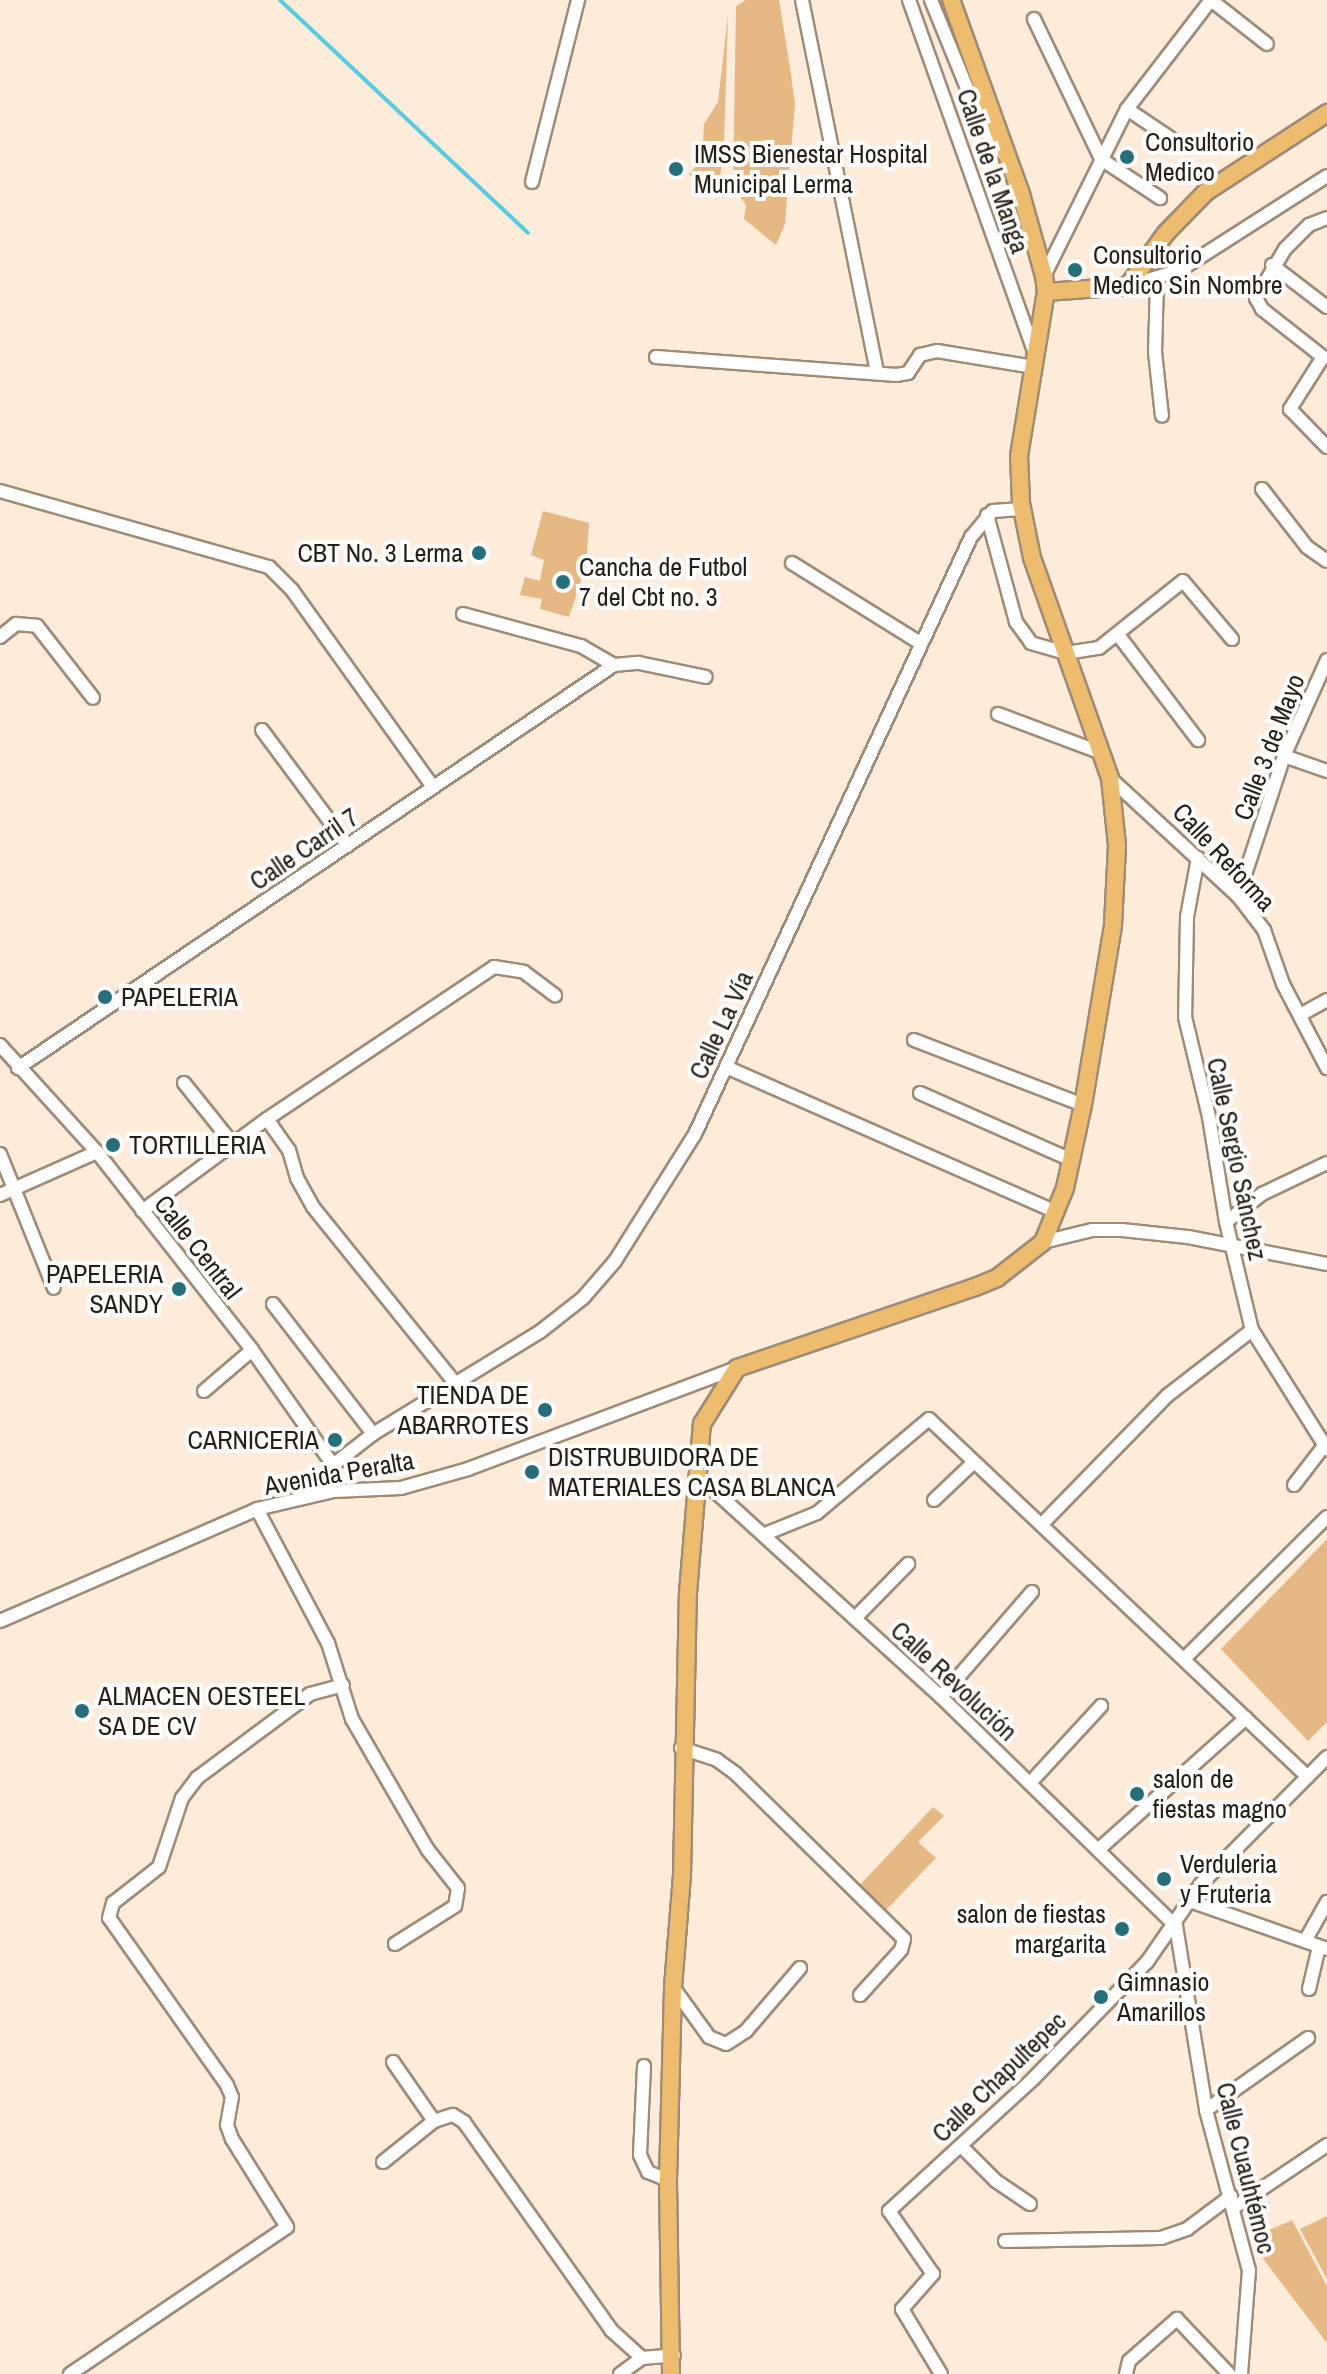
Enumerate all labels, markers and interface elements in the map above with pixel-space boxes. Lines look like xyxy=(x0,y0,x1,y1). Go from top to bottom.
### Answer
street label: Calle de la Manga xyxy=(950,85,1036,257)
place label: Consultorio Medico xyxy=(1145,126,1254,188)
place label: IMSS Bienestar Hospital Municipal Lerma xyxy=(694,138,927,200)
marker: Consultorio Medico xyxy=(1116,146,1138,168)
marker: IMSS Bienestar Hospital Municipal Lerma xyxy=(665,158,687,180)
place label: Consultorio Medico Sin Nombre xyxy=(1093,239,1283,300)
marker: Consultorio Medico Sin Nombre xyxy=(1064,259,1086,281)
place label: CBT No. 3 Lerma xyxy=(297,537,463,569)
marker: CBT No. 3 Lerma xyxy=(470,544,488,562)
place label: Cancha de Futbol 7 del Cbt no. 3 xyxy=(579,551,747,612)
marker: Cancha de Futbol 7 del Cbt no. 3 xyxy=(554,573,572,591)
street label: Calle 3 de Mayo xyxy=(1227,670,1311,824)
street label: Calle Reforma xyxy=(1166,797,1282,917)
street label: Calle Carril 7 xyxy=(244,801,364,897)
street label: Calle La Vía xyxy=(682,966,760,1084)
place label: PAPELERIA xyxy=(121,981,238,1013)
marker: PAPELERIA xyxy=(96,988,114,1006)
street label: Calle Sergio Sánchez xyxy=(1200,1055,1274,1263)
place label: TORTILLERIA xyxy=(129,1129,266,1161)
marker: TORTILLERIA xyxy=(104,1136,122,1154)
street label: Calle Central xyxy=(148,1189,248,1305)
place label: PAPELERIA SANDY xyxy=(46,1258,163,1320)
marker: PAPELERIA SANDY xyxy=(170,1280,188,1298)
place label: TIENDA DE ABARROTES xyxy=(397,1379,529,1440)
marker: TIENDA DE ABARROTES xyxy=(536,1401,554,1419)
place label: CARNICERIA xyxy=(188,1424,319,1456)
marker: CARNICERIA xyxy=(326,1431,344,1449)
place label: DISTRUBUIDORA DE MATERIALES CASA BLANCA xyxy=(548,1441,837,1502)
street label: Avenida Peralta xyxy=(262,1444,416,1502)
marker: DISTRUBUIDORA DE MATERIALES CASA BLANCA xyxy=(523,1463,541,1481)
street label: Calle Revolución xyxy=(884,1615,1024,1747)
place label: ALMACEN OESTEEL SA DE CV xyxy=(98,1680,305,1742)
marker: ALMACEN OESTEEL SA DE CV xyxy=(73,1702,91,1720)
place label: salon de fiestas magno xyxy=(1153,1763,1287,1824)
marker: salon de fiestas magno xyxy=(1128,1785,1146,1803)
place label: Verduleria y Fruteria xyxy=(1180,1848,1277,1910)
marker: Verduleria y Fruteria xyxy=(1155,1870,1173,1888)
place label: salon de fiestas margarita xyxy=(957,1898,1106,1960)
marker: salon de fiestas margarita xyxy=(1113,1920,1131,1938)
place label: Gimnasio Amarillos xyxy=(1117,1966,1209,2028)
marker: Gimnasio Amarillos xyxy=(1092,1988,1110,2006)
street label: Calle Chapultepec xyxy=(926,2005,1072,2149)
street label: Calle Cuauhtémoc xyxy=(1210,2079,1282,2257)

